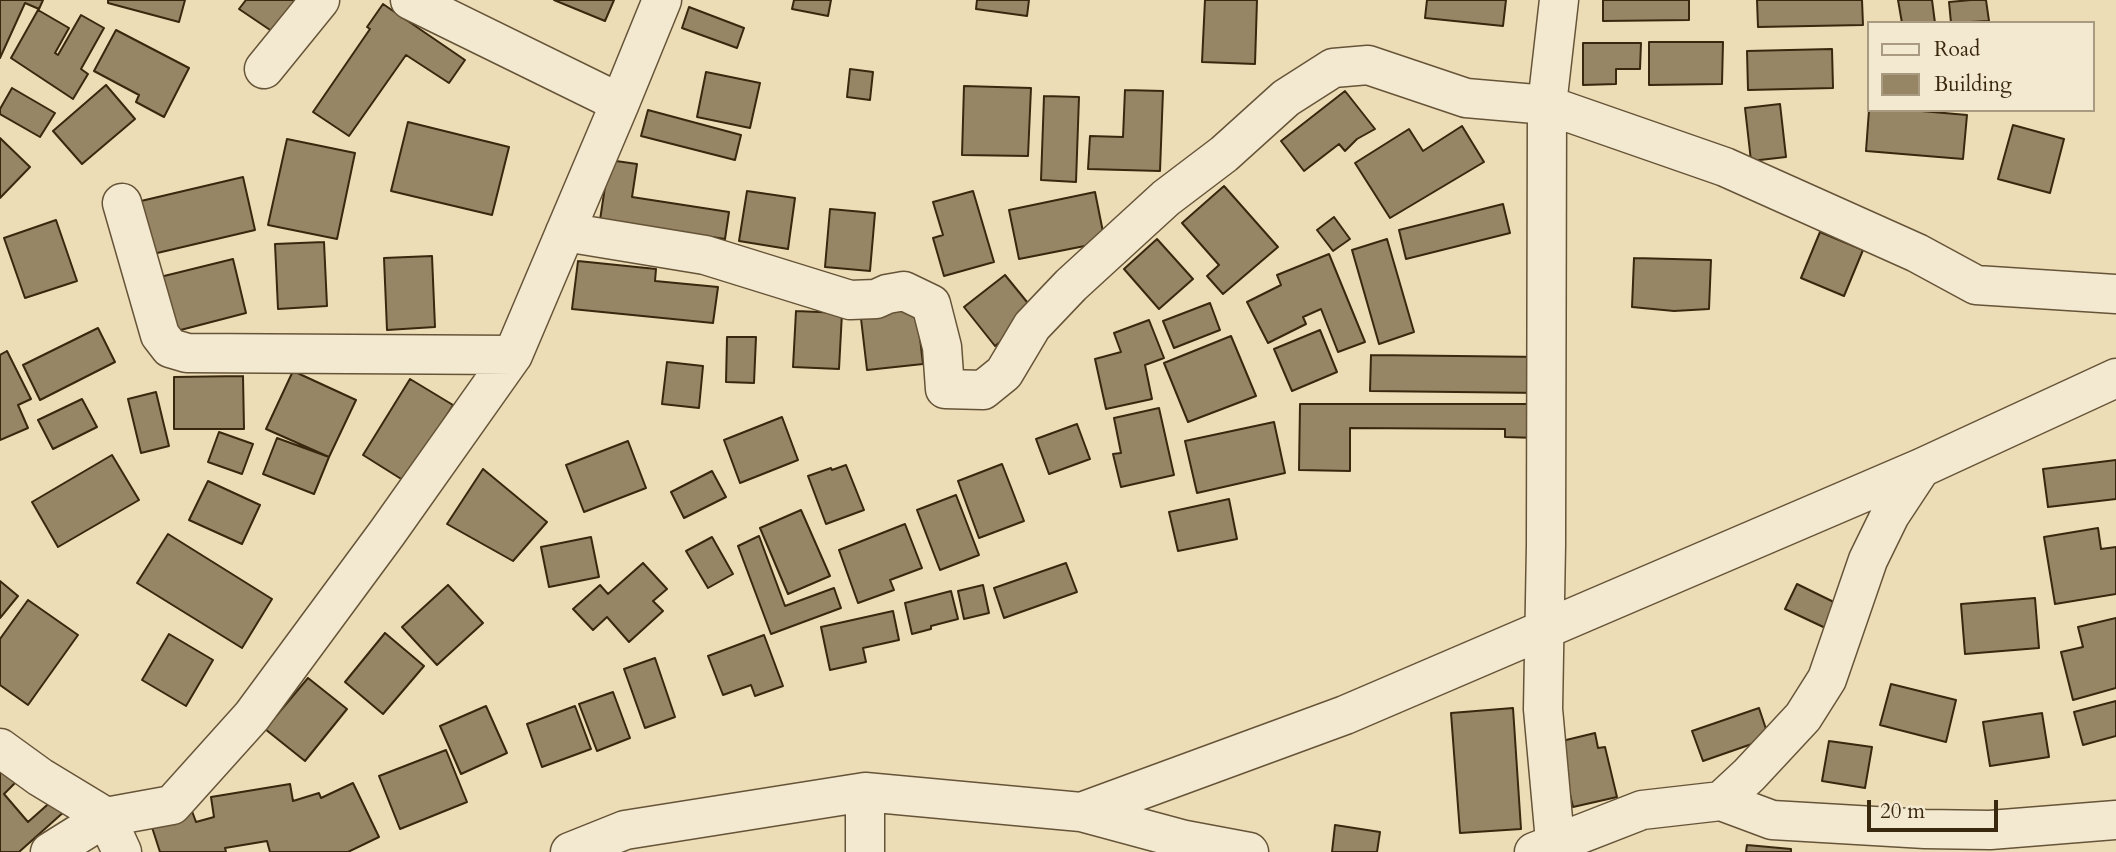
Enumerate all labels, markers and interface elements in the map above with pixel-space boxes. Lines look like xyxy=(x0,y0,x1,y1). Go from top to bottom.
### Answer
legend xyxy=(1868,21,2095,112)
text: Road xyxy=(1934,35,1980,64)
text: Building xyxy=(1934,70,2012,99)
scale bar xyxy=(1871,786,2002,830)
text: 20 m xyxy=(1880,797,1925,826)

